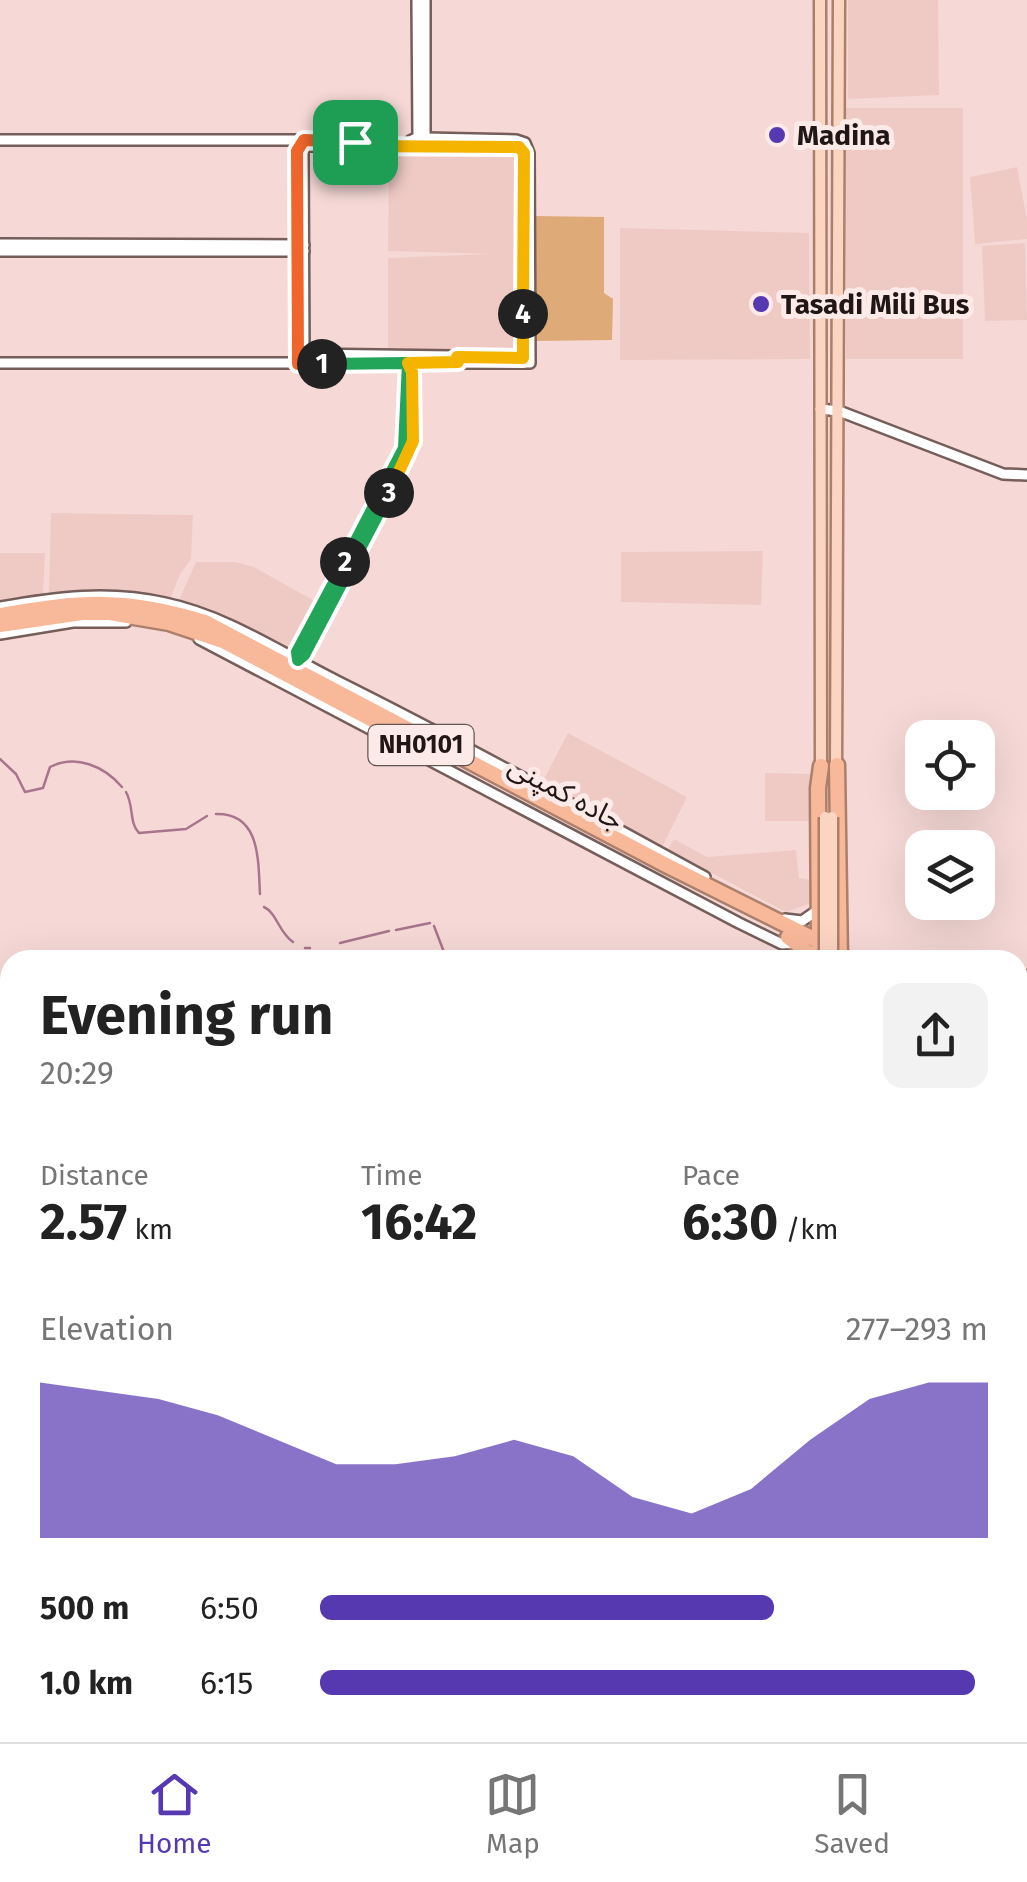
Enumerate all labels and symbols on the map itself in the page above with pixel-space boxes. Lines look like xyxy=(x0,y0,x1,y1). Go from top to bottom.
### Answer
pin xyxy=(313,100,398,185)
place label: Madina xyxy=(797,119,891,152)
marker: Madina xyxy=(766,124,788,146)
place label: Tasadi Mili Bus xyxy=(781,288,969,321)
pin: 4 xyxy=(498,289,548,339)
marker: Tasadi Mili Bus xyxy=(750,293,772,315)
pin: 1 xyxy=(297,339,347,389)
pin: 3 xyxy=(364,468,414,518)
pin: 2 xyxy=(320,537,370,587)
road number: NH0101 xyxy=(368,725,474,765)
street label: جاده کمپنی xyxy=(502,749,629,838)

